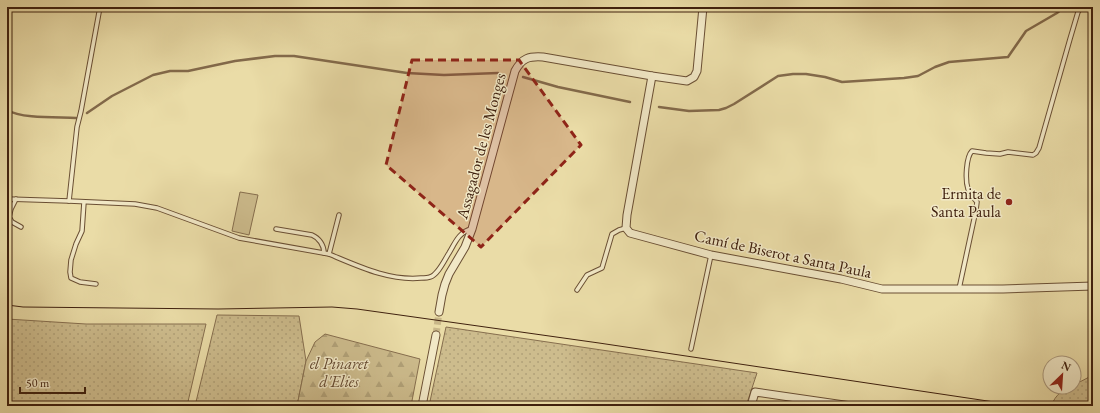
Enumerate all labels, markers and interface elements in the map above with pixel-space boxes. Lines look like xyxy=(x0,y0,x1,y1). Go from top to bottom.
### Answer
street label: Assagador de les Monges xyxy=(451,71,511,222)
place label: Ermita de Santa Paula xyxy=(931,183,1002,222)
marker: Ermita de Santa Paula xyxy=(1004,197,1014,207)
street label: Camí de Biserot a Santa Paula xyxy=(692,225,874,283)
park label: el Pinaret d'Elies xyxy=(310,353,370,392)
north arrow xyxy=(1042,355,1082,395)
text: N xyxy=(1059,358,1073,374)
scale bar xyxy=(20,369,85,395)
text: 50 m xyxy=(26,375,50,391)

